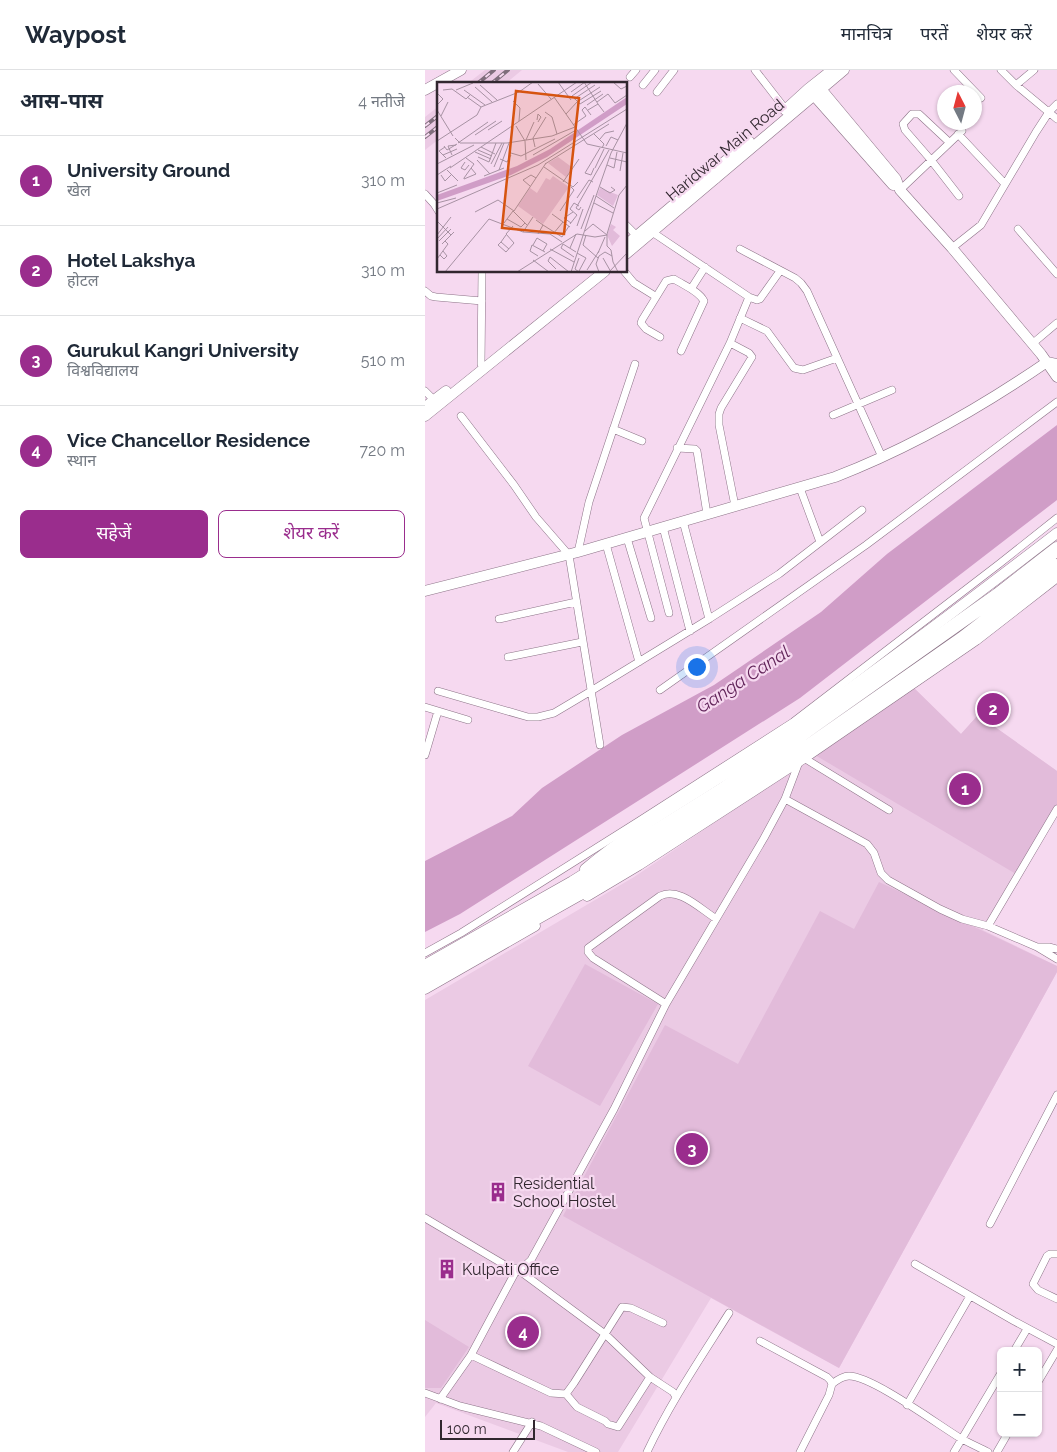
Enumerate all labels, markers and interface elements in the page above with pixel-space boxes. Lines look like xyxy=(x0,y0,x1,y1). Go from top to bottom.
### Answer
text: Waypost xyxy=(25,20,126,49)
text: मानचित्र xyxy=(841,23,892,44)
text: परतें xyxy=(920,23,948,44)
text: शेयर करें xyxy=(976,23,1032,44)
inset map xyxy=(437,82,627,272)
north arrow xyxy=(937,85,982,130)
text: आस-पास xyxy=(20,88,103,113)
text: 4 नतीजे xyxy=(358,92,405,111)
street label: Haridwar Main Road xyxy=(662,95,788,205)
text: University Ground xyxy=(67,159,230,181)
text: 1 xyxy=(32,171,40,190)
text: 310 m xyxy=(361,171,405,190)
text: खेल xyxy=(67,181,91,200)
text: Hotel Lakshya xyxy=(67,249,195,271)
text: 2 xyxy=(31,261,41,280)
text: 310 m xyxy=(361,261,405,280)
text: होटल xyxy=(67,271,99,290)
text: Gurukul Kangri University xyxy=(67,339,299,361)
text: 3 xyxy=(32,351,40,370)
text: 510 m xyxy=(361,351,405,370)
text: विश्वविद्यालय xyxy=(67,361,138,380)
text: Vice Chancellor Residence xyxy=(67,429,310,451)
text: 4 xyxy=(31,441,41,460)
text: 720 m xyxy=(360,441,405,460)
text: स्थान xyxy=(67,451,96,470)
button: सहेजें xyxy=(20,510,208,558)
button: शेयर करें xyxy=(218,510,405,558)
water label: Ganga Canal xyxy=(692,641,794,717)
your location xyxy=(684,654,710,680)
pin: 2 xyxy=(977,690,1009,728)
pin: 1 xyxy=(949,770,981,808)
pin: 3 xyxy=(676,1130,708,1168)
place label: Residential School Hostel xyxy=(513,1174,616,1211)
building icon: Residential School Hostel xyxy=(487,1181,509,1203)
building icon: Kulpati Office xyxy=(436,1258,458,1280)
place label: Kulpati Office xyxy=(462,1260,559,1279)
pin: 4 xyxy=(507,1313,539,1351)
map controls xyxy=(997,1347,1042,1437)
button: + xyxy=(997,1347,1042,1392)
button: − xyxy=(997,1392,1042,1437)
scale bar xyxy=(440,1417,535,1440)
text: 100 m xyxy=(447,1421,487,1437)

